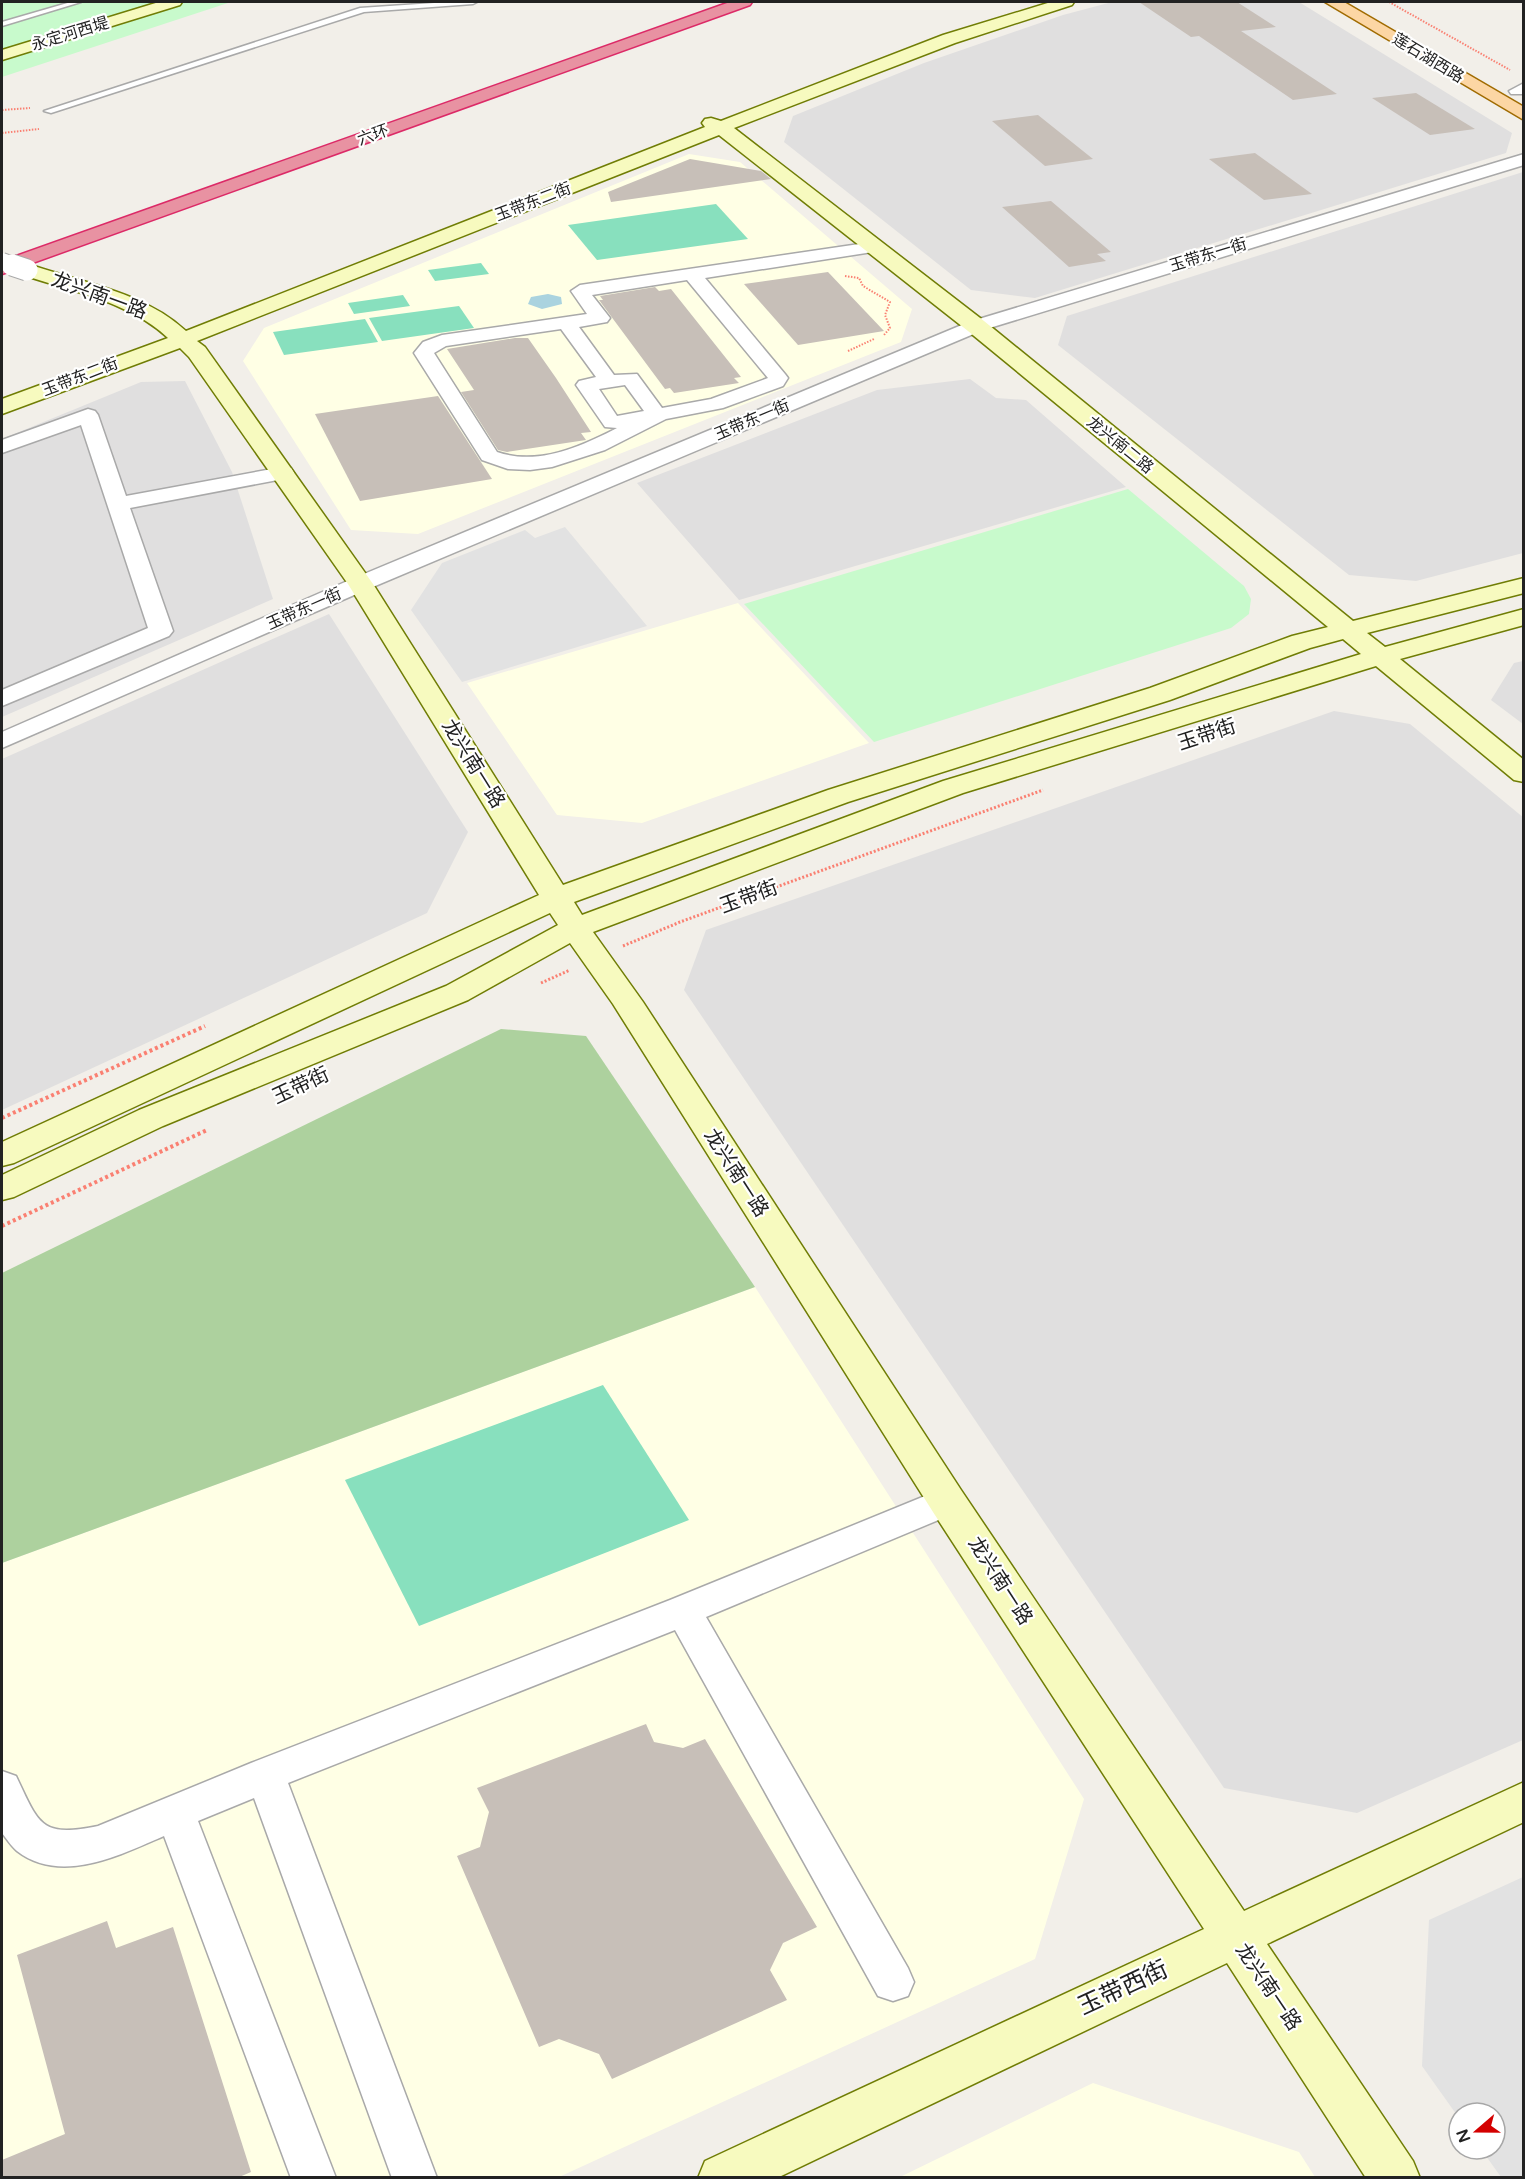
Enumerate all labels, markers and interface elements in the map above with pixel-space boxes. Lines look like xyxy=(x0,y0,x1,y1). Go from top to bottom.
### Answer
street label: 永定河西堤 xyxy=(29,13,111,55)
street label: 莲石湖西路 xyxy=(1389,29,1467,87)
street label: 六环 xyxy=(355,120,391,150)
street label: 玉带东二街 xyxy=(492,178,574,226)
street label: 玉带东一街 xyxy=(1167,234,1249,276)
street label: 龙兴南一路 xyxy=(48,268,150,324)
street label: 玉带东二街 xyxy=(39,353,121,401)
street label: 玉带东一街 xyxy=(711,395,793,445)
street label: 龙兴南二路 xyxy=(1083,412,1157,478)
street label: 玉带东一街 xyxy=(263,584,345,634)
street label: 玉带街 xyxy=(1175,714,1239,756)
street label: 龙兴南一路 xyxy=(436,715,510,813)
street label: 玉带街 xyxy=(717,875,781,919)
street label: 玉带街 xyxy=(269,1062,333,1110)
street label: 龙兴南一路 xyxy=(699,1125,773,1221)
street label: 龙兴南一路 xyxy=(963,1533,1037,1629)
street label: 龙兴南一路 xyxy=(1230,1939,1306,2035)
street label: 玉带西街 xyxy=(1073,1955,1173,2021)
north arrow xyxy=(1447,2101,1507,2161)
text: N xyxy=(1452,2126,1475,2145)

